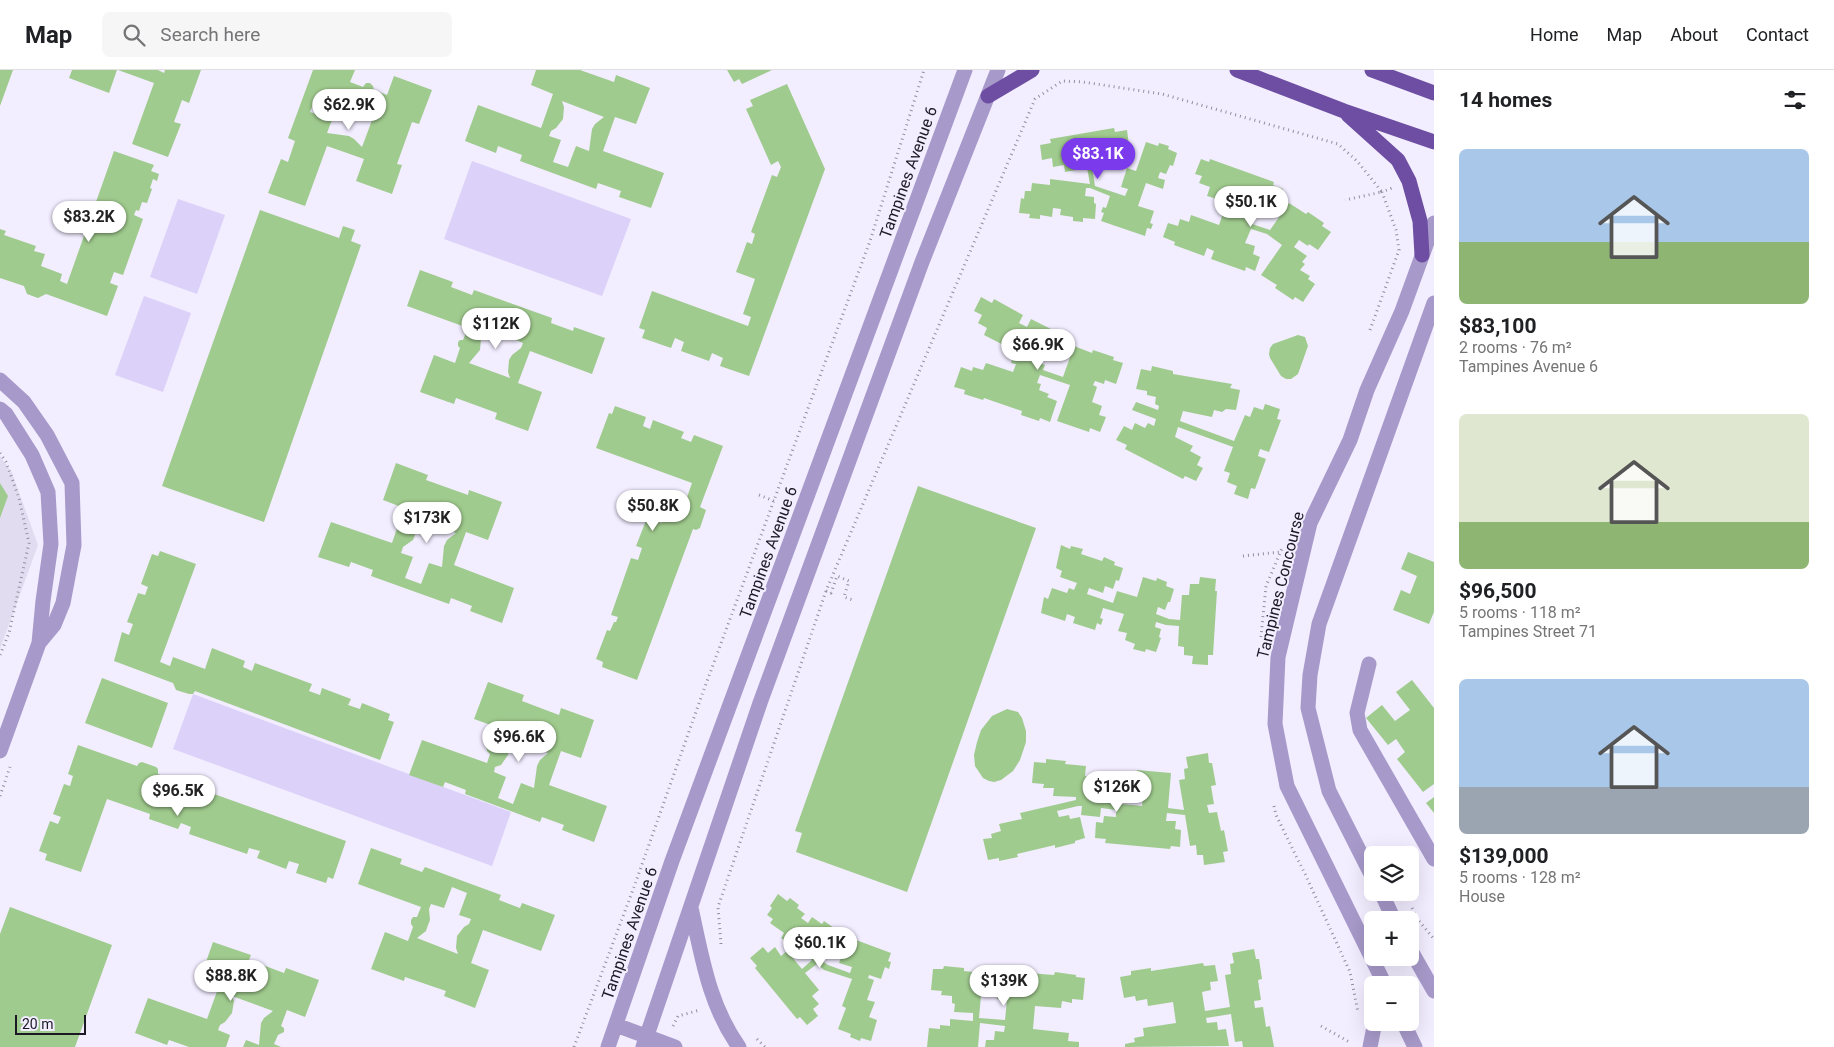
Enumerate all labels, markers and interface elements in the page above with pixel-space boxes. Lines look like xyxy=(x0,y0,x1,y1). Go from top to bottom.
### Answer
search box xyxy=(102,12,452,57)
text: Map xyxy=(25,21,72,49)
icon: search xyxy=(120,21,148,49)
text: Search here xyxy=(160,23,260,46)
text: Home xyxy=(1530,24,1579,45)
text: Map xyxy=(1607,24,1642,45)
text: About xyxy=(1670,24,1718,45)
text: Contact xyxy=(1746,24,1809,45)
icon: filters xyxy=(1781,86,1809,114)
pin: $62.9K xyxy=(308,88,390,131)
text: 14 homes xyxy=(1459,88,1552,112)
text: $62.9K xyxy=(323,95,375,114)
street label: Tampines Avenue 6 xyxy=(876,104,941,241)
pin: $83.1K xyxy=(1057,138,1139,180)
text: $83.1K xyxy=(1072,144,1124,163)
icon: home xyxy=(1589,182,1679,272)
pin: $50.1K xyxy=(1210,186,1292,228)
text: $50.1K xyxy=(1225,192,1277,211)
pin: $83.2K xyxy=(48,200,130,243)
text: $83.2K xyxy=(63,207,115,226)
pin: $112K xyxy=(461,308,531,350)
text: $112K xyxy=(473,314,519,333)
text: $83,100 xyxy=(1459,314,1536,338)
pin: $66.9K xyxy=(997,328,1079,371)
text: $66.9K xyxy=(1012,335,1064,354)
text: 2 rooms · 76 m² xyxy=(1459,338,1572,357)
text: Tampines Avenue 6 xyxy=(1459,357,1598,376)
icon: home xyxy=(1589,447,1679,537)
street label: Tampines Avenue 6 xyxy=(736,484,801,621)
pin: $50.8K xyxy=(612,490,694,532)
text: $50.8K xyxy=(627,496,679,515)
pin: $173K xyxy=(392,502,462,544)
text: $173K xyxy=(404,508,450,527)
street label: Tampines Concourse xyxy=(1253,510,1308,661)
text: $96,500 xyxy=(1459,579,1536,603)
text: 5 rooms · 118 m² xyxy=(1459,603,1581,622)
text: Tampines Street 71 xyxy=(1459,622,1597,641)
icon: home xyxy=(1589,712,1679,802)
pin: $96.6K xyxy=(478,720,560,763)
text: $96.6K xyxy=(493,727,545,746)
pin: $126K xyxy=(1082,770,1152,813)
pin: $96.5K xyxy=(137,774,219,817)
text: $126K xyxy=(1094,777,1140,796)
text: $96.5K xyxy=(152,781,204,800)
text: $139,000 xyxy=(1459,844,1549,868)
map controls xyxy=(1364,846,1419,1031)
button: layers xyxy=(1364,846,1419,901)
street label: Tampines Avenue 6 xyxy=(598,864,661,1002)
text: 5 rooms · 128 m² xyxy=(1459,868,1581,887)
text: House xyxy=(1459,887,1505,906)
button: + xyxy=(1364,911,1419,966)
pin: $60.1K xyxy=(779,926,861,969)
text: $60.1K xyxy=(794,933,846,952)
pin: $88.8K xyxy=(190,960,272,1002)
pin: $139K xyxy=(969,964,1039,1007)
text: $88.8K xyxy=(205,966,257,985)
text: $139K xyxy=(981,971,1027,990)
button: − xyxy=(1364,976,1419,1031)
scale bar xyxy=(15,1012,86,1035)
text: 20 m xyxy=(22,1016,54,1032)

